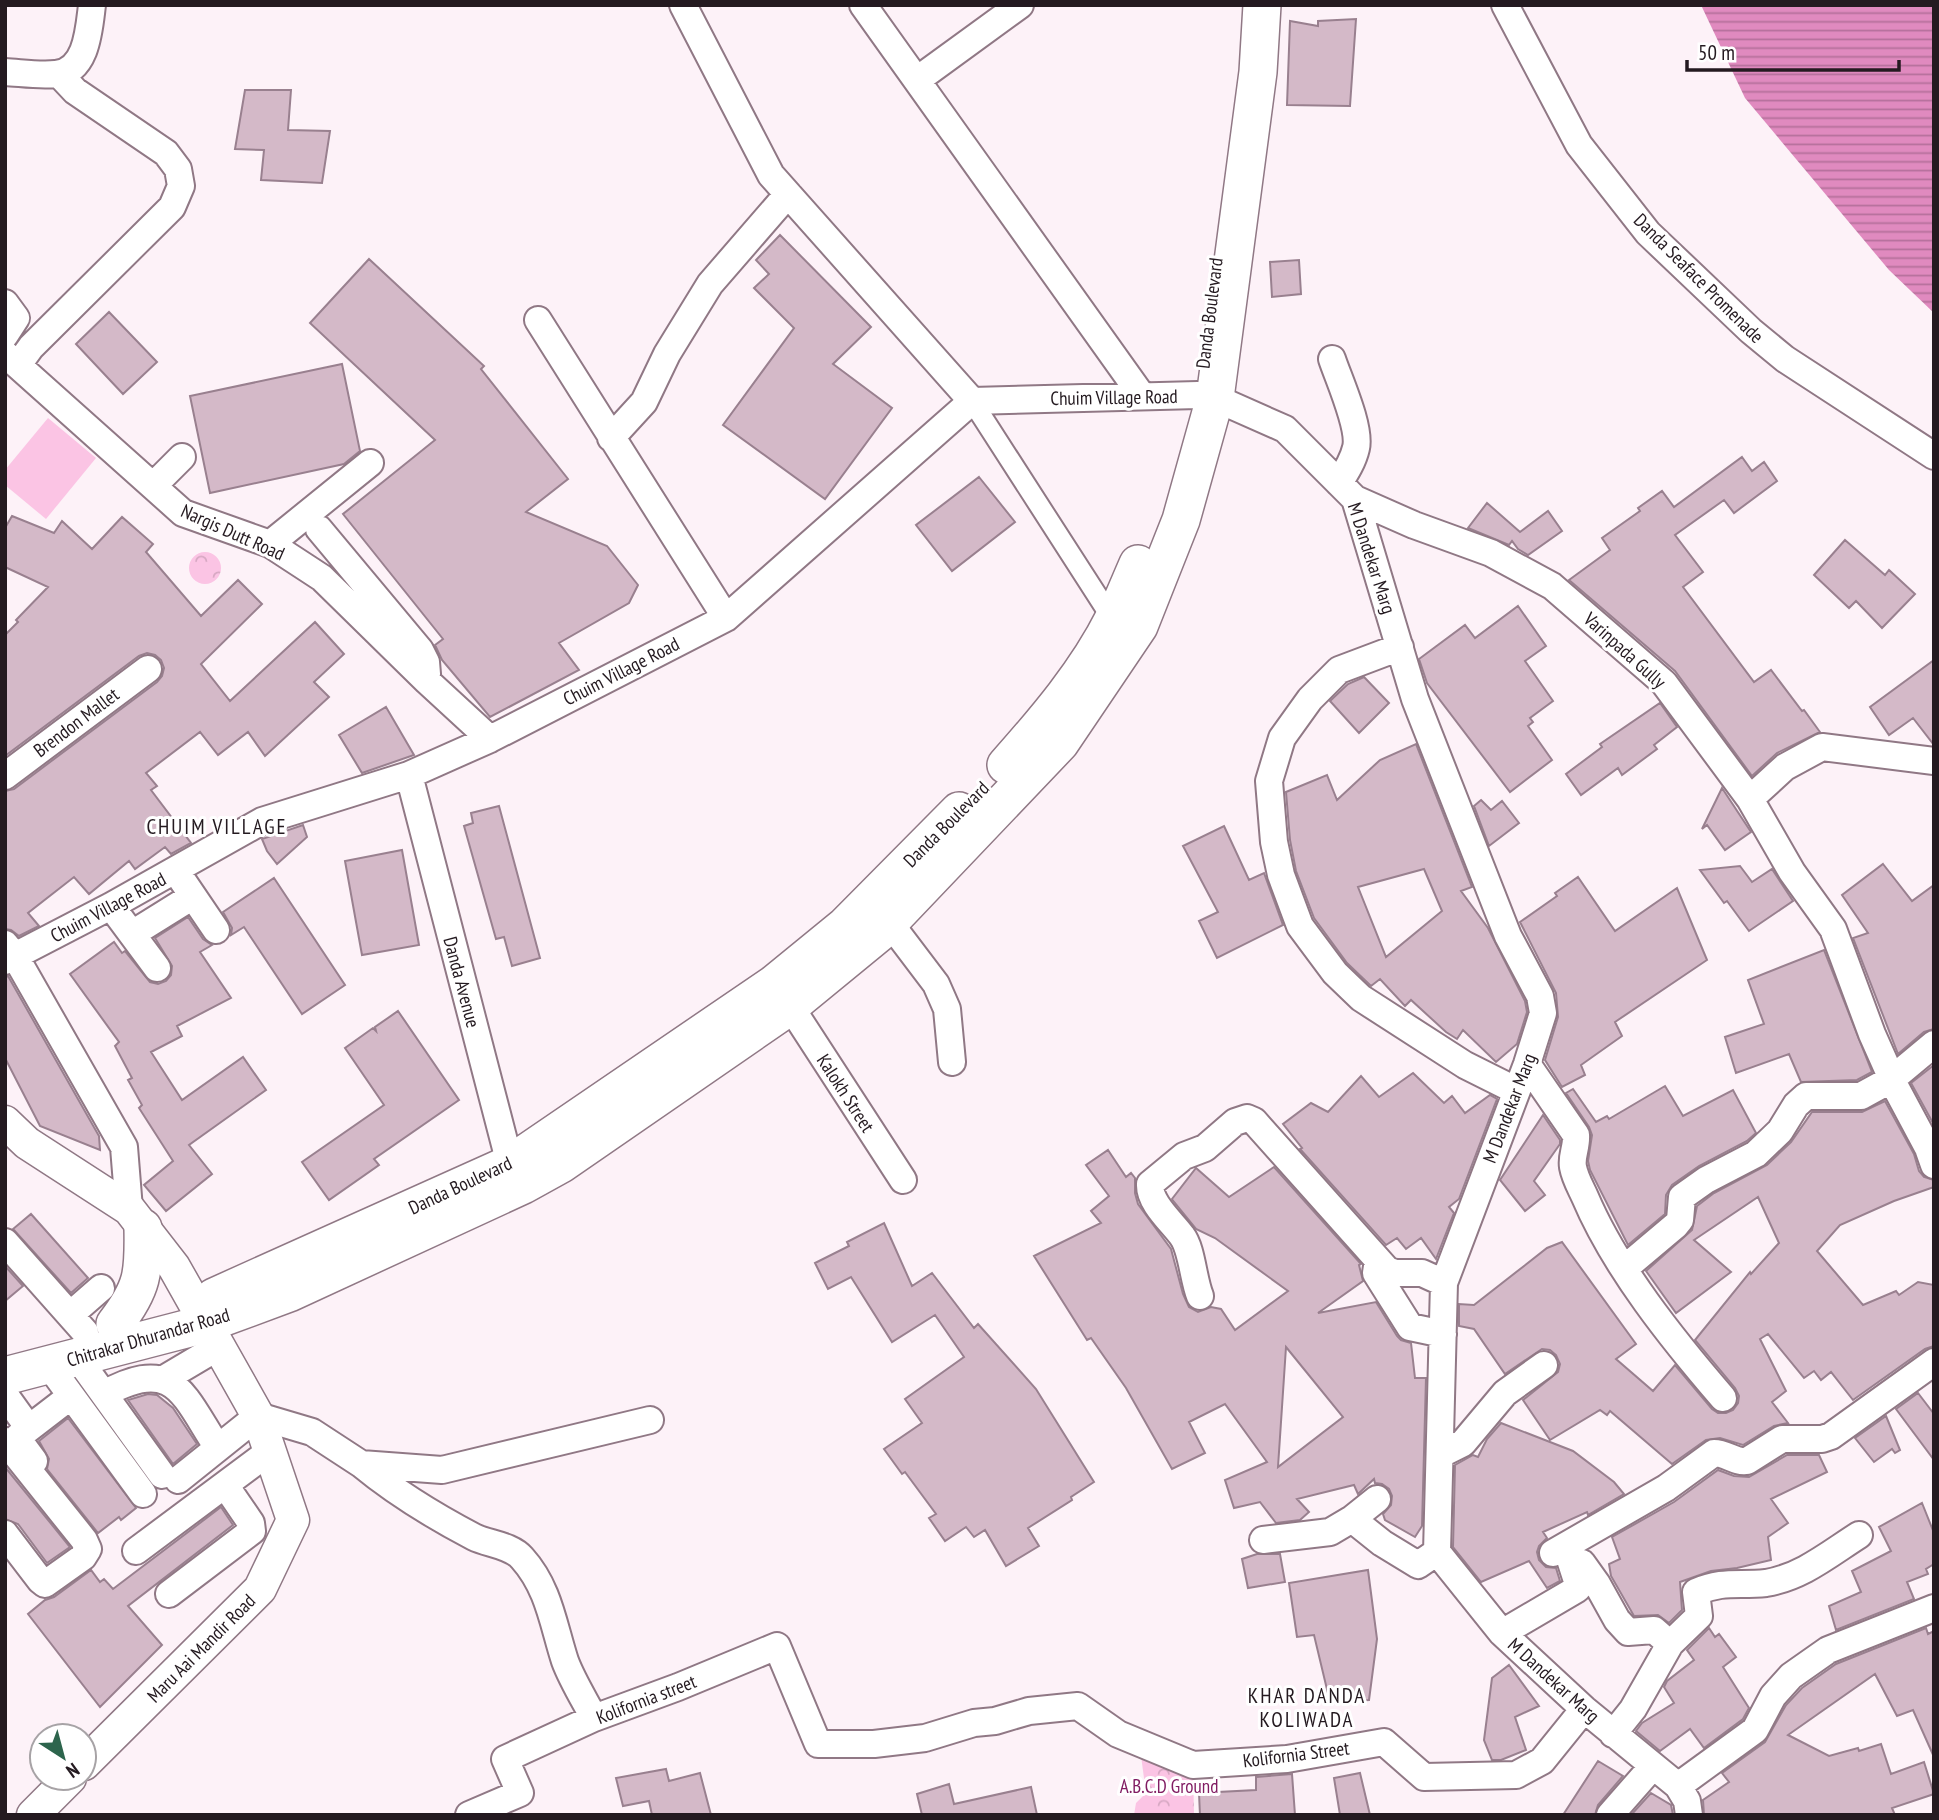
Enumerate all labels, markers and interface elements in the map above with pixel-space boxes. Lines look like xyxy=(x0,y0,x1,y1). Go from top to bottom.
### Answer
scale bar xyxy=(1687,28,1899,72)
text: 50 m xyxy=(1698,39,1735,66)
street label: Danda Seaface Promenade xyxy=(1629,208,1769,348)
street label: Danda Boulevard xyxy=(1190,256,1228,370)
street label: Chuim Village Road xyxy=(1050,384,1178,410)
street label: Nargis Dutt Road xyxy=(177,498,289,566)
street label: M Dandekar Marg xyxy=(1343,499,1401,617)
street label: Varinpada Gully xyxy=(1578,606,1672,694)
street label: Chuim Village Road xyxy=(559,631,683,711)
street label: Brendon Mallet xyxy=(29,682,124,762)
street label: Danda Boulevard xyxy=(898,776,994,872)
district label: CHUIM VILLAGE xyxy=(146,813,288,840)
street label: Chuim Village Road xyxy=(46,867,170,947)
street label: Danda Avenue xyxy=(438,934,486,1030)
street label: Kalokh Street xyxy=(812,1049,881,1137)
street label: M Dandekar Marg xyxy=(1477,1050,1541,1166)
street label: Danda Boulevard xyxy=(404,1151,516,1219)
street label: Chitrakar Dhurandar Road xyxy=(64,1302,232,1372)
street label: Maru Aai Mandir Road xyxy=(142,1589,260,1707)
street label: M Dandekar Marg xyxy=(1503,1632,1605,1728)
street label: Kolifornia street xyxy=(593,1669,700,1729)
district label: KHAR DANDA KOLIWADA xyxy=(1248,1682,1366,1733)
north arrow xyxy=(28,1722,98,1792)
street label: Kolifornia Street xyxy=(1241,1735,1351,1772)
text: N xyxy=(62,1758,84,1783)
park label: A.B.C.D Ground xyxy=(1120,1774,1218,1798)

